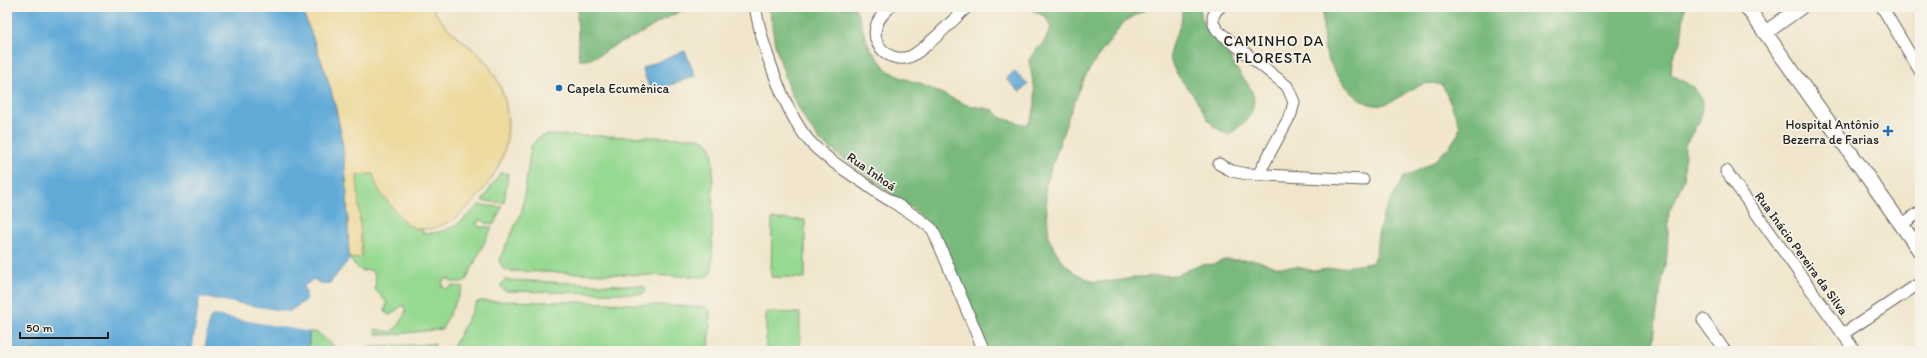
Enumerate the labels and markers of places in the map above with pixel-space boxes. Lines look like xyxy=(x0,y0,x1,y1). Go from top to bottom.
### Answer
place label: Capela Ecumênica xyxy=(567,81,669,96)
marker: Capela Ecumênica xyxy=(554,83,564,93)
place label: Hospital Antônio Bezerra de Farias xyxy=(1782,117,1879,147)
marker: Hospital Antônio Bezerra de Farias xyxy=(1882,125,1894,137)

